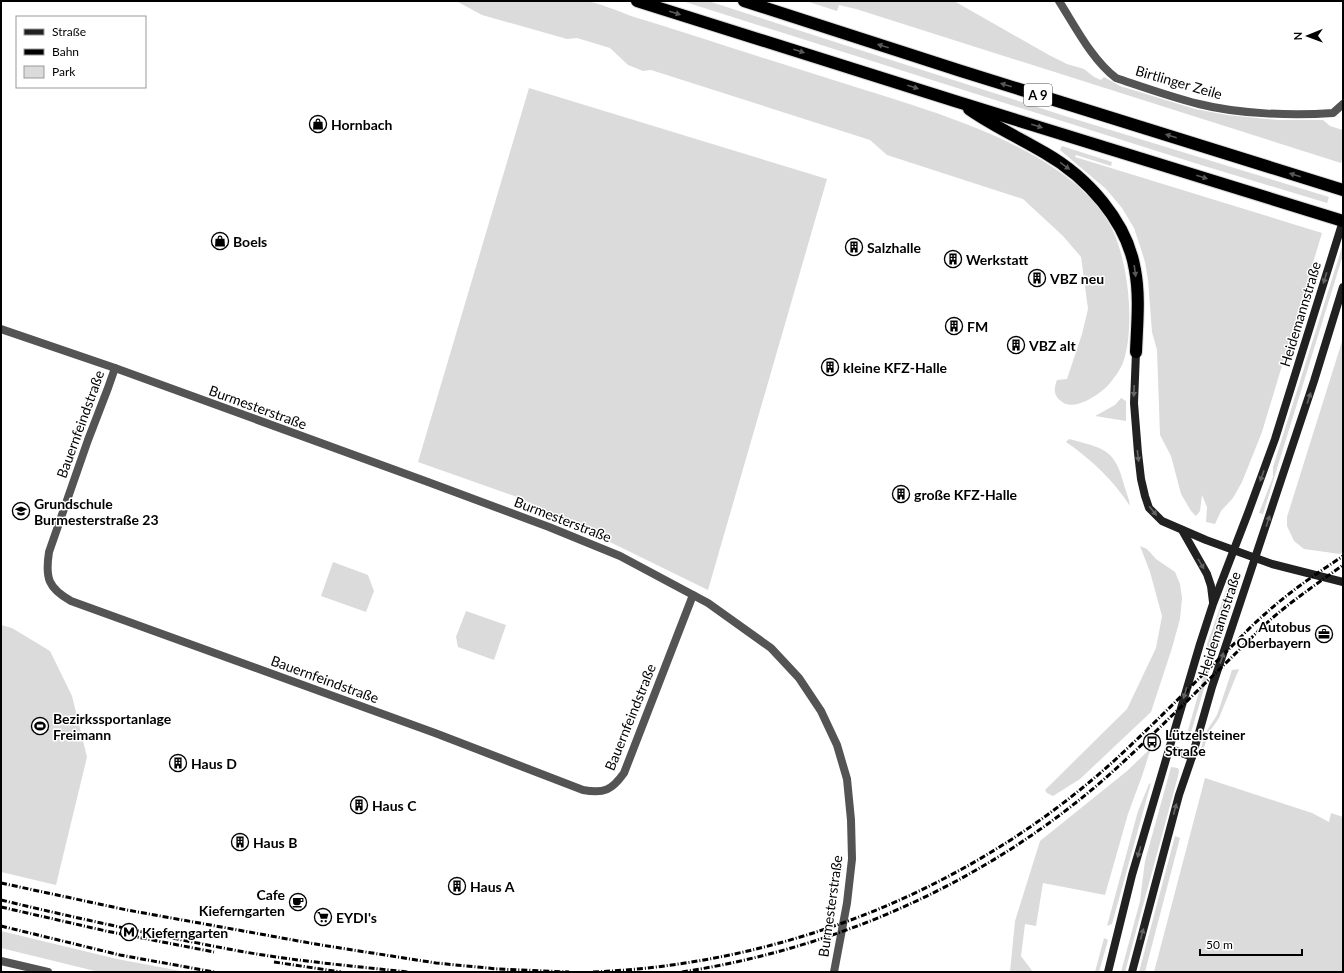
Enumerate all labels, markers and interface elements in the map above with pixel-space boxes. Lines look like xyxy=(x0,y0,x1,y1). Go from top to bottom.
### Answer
one-way arrow xyxy=(669,10,681,16)
legend xyxy=(16,16,146,88)
north arrow xyxy=(1288,16,1328,56)
text: Straße xyxy=(52,24,86,39)
text: N xyxy=(1291,32,1304,41)
one-way arrow xyxy=(876,43,888,49)
text: Bahn xyxy=(52,44,79,59)
one-way arrow xyxy=(793,48,805,54)
street label: Birtlinger Zeile xyxy=(1134,62,1224,102)
text: Park xyxy=(52,64,76,79)
one-way arrow xyxy=(1000,82,1012,88)
road number: A 9 xyxy=(1024,84,1052,106)
one-way arrow xyxy=(907,85,919,91)
shop icon: Hornbach xyxy=(308,114,328,134)
place label: Hornbach xyxy=(331,116,393,133)
one-way arrow xyxy=(1032,123,1044,129)
one-way arrow xyxy=(1164,133,1176,139)
one-way arrow xyxy=(1059,162,1070,170)
one-way arrow xyxy=(1288,172,1300,178)
one-way arrow xyxy=(1196,174,1208,180)
shop icon: Boels xyxy=(210,231,230,251)
place label: Boels xyxy=(233,233,267,250)
building icon: Salzhalle xyxy=(844,237,864,257)
place label: Salzhalle xyxy=(867,239,922,256)
building icon: Werkstatt xyxy=(943,249,963,269)
place label: Werkstatt xyxy=(966,251,1028,268)
street label: Heidemannstraße xyxy=(1276,259,1324,369)
one-way arrow xyxy=(1132,265,1138,277)
building icon: VBZ neu xyxy=(1027,268,1047,288)
place label: VBZ neu xyxy=(1049,270,1104,287)
one-way arrow xyxy=(1322,272,1328,284)
building icon: FM xyxy=(944,316,964,336)
place label: FM xyxy=(967,318,988,335)
building icon: VBZ alt xyxy=(1006,335,1026,355)
place label: VBZ alt xyxy=(1028,337,1076,354)
building icon: kleine KFZ-Halle xyxy=(820,357,840,377)
place label: kleine KFZ-Halle xyxy=(843,359,948,376)
street label: Bauernfeindstraße xyxy=(53,368,107,480)
street label: Burmesterstraße xyxy=(207,381,309,433)
one-way arrow xyxy=(1131,385,1138,397)
one-way arrow xyxy=(1306,391,1312,403)
one-way arrow xyxy=(1135,450,1141,462)
one-way arrow xyxy=(1258,470,1264,482)
building icon: große KFZ-Halle xyxy=(891,484,911,504)
place label: große KFZ-Halle xyxy=(914,486,1018,503)
street label: Burmesterstraße xyxy=(512,493,614,545)
place label: Grundschule Burmesterstraße 23 xyxy=(34,495,159,528)
school or university icon: Grundschule Burmesterstraße 23 xyxy=(11,501,31,521)
one-way arrow xyxy=(1148,506,1157,517)
one-way arrow xyxy=(1265,515,1271,527)
one-way arrow xyxy=(1198,558,1205,570)
street label: Heidemannstraße xyxy=(1194,569,1244,679)
place label: Autobus Oberbayern xyxy=(1237,618,1311,651)
office icon: Autobus Oberbayern xyxy=(1314,624,1334,644)
one-way arrow xyxy=(1219,651,1225,663)
street label: Bauernfeindstraße xyxy=(269,652,381,706)
street label: Bauernfeindstraße xyxy=(601,661,659,773)
one-way arrow xyxy=(1182,687,1188,699)
place label: Bezirkssportanlage Freimann xyxy=(53,710,172,743)
sports icon: Bezirkssportanlage Freimann xyxy=(30,716,50,736)
place label: Lützelsteiner Straße xyxy=(1165,726,1246,759)
bus stop icon: Lützelsteiner Straße xyxy=(1142,732,1162,752)
building icon: Haus D xyxy=(168,753,188,773)
place label: Haus D xyxy=(191,755,237,772)
building icon: Haus C xyxy=(349,795,369,815)
place label: Haus C xyxy=(372,797,417,814)
one-way arrow xyxy=(1173,802,1179,815)
building icon: Haus B xyxy=(230,832,250,852)
place label: Haus B xyxy=(253,834,297,851)
one-way arrow xyxy=(1136,847,1142,859)
street label: Burmesterstraße xyxy=(814,854,846,958)
building icon: Haus A xyxy=(447,876,467,896)
place label: Haus A xyxy=(470,878,515,895)
place label: Cafe Kieferngarten xyxy=(199,886,286,919)
cafe icon: Cafe Kieferngarten xyxy=(288,892,308,912)
supermarket icon: EYDI's xyxy=(313,907,333,927)
place label: EYDI's xyxy=(336,909,377,926)
metro station icon: Kieferngarten xyxy=(119,922,139,942)
place label: Kieferngarten xyxy=(142,924,228,941)
one-way arrow xyxy=(1139,928,1145,940)
scale bar xyxy=(1200,931,1302,957)
text: 50 m xyxy=(1206,937,1233,952)

